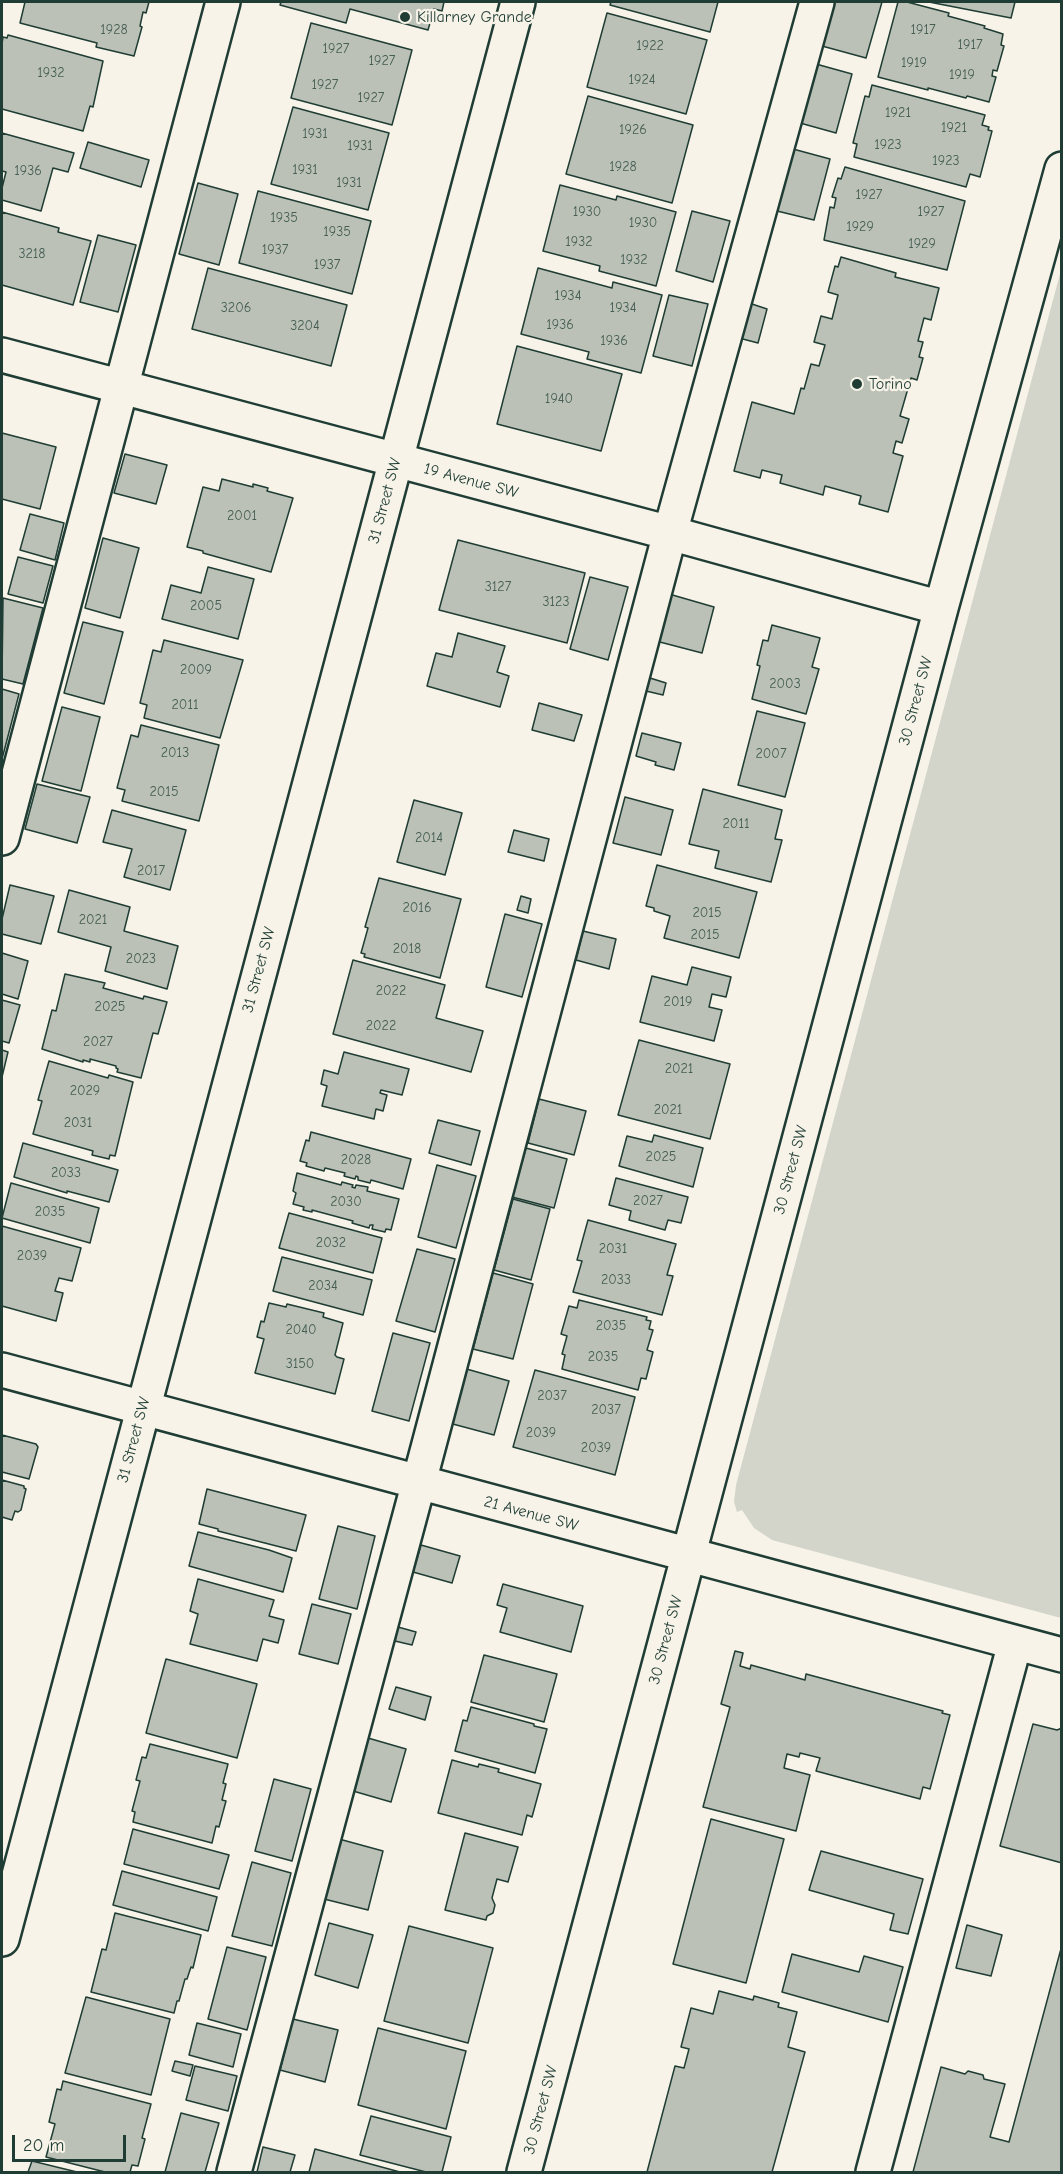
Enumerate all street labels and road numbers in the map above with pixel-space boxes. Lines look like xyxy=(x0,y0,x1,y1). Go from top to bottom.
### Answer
street label: 31 Street SW xyxy=(364,456,406,546)
street label: 19 Avenue SW xyxy=(422,459,520,503)
street label: 30 Street SW xyxy=(895,654,937,748)
street label: 31 Street SW xyxy=(238,925,280,1015)
street label: 30 Street SW xyxy=(770,1123,812,1217)
street label: 31 Street SW xyxy=(113,1395,155,1485)
street label: 21 Avenue SW xyxy=(482,1492,580,1536)
street label: 30 Street SW xyxy=(645,1593,687,1687)
street label: 30 Street SW xyxy=(520,2063,562,2157)

